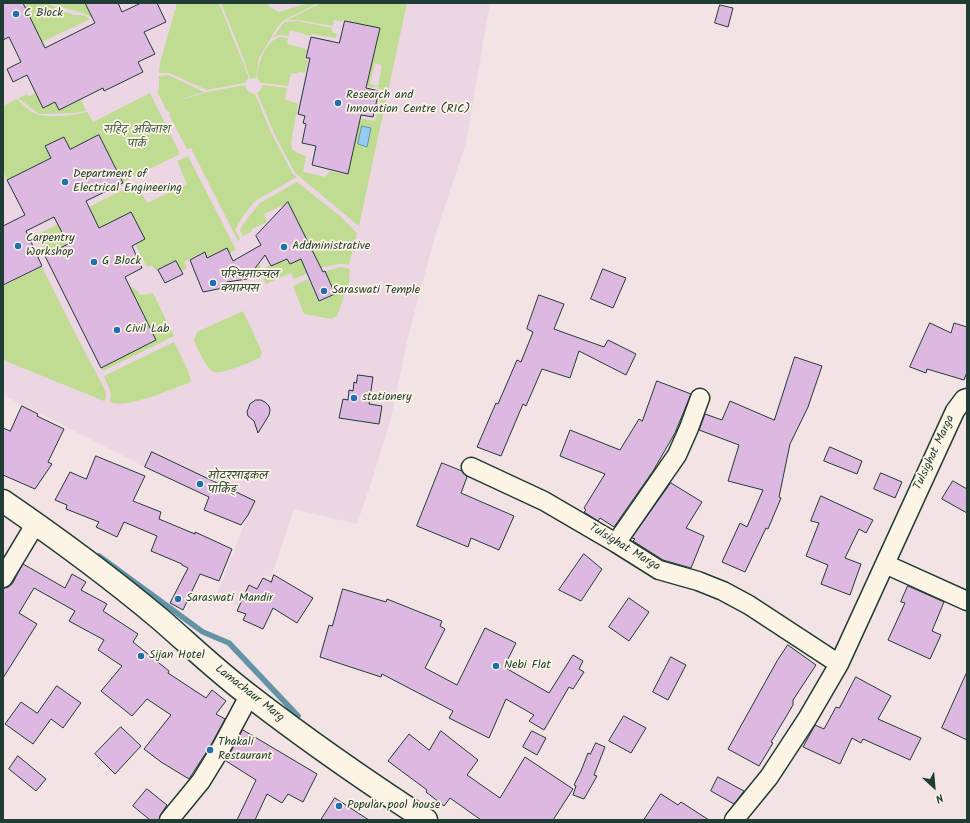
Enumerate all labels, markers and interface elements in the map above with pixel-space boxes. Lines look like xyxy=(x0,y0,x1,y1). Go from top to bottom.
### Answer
place label: C Block xyxy=(24,7,63,21)
marker: C Block xyxy=(11,9,21,19)
place label: Research and Innovation Centre (RIC) xyxy=(346,89,470,117)
marker: Research and Innovation Centre (RIC) xyxy=(333,98,343,108)
park label: सहिद अविनाश पार्क xyxy=(104,124,170,152)
place label: Department of Electrical Engineering xyxy=(73,168,182,196)
marker: Department of Electrical Engineering xyxy=(60,177,70,187)
place label: Carpentry Workshop xyxy=(26,232,75,260)
place label: Addministrative xyxy=(292,240,370,254)
marker: Carpentry Workshop xyxy=(13,241,23,251)
marker: Addministrative xyxy=(279,242,289,252)
place label: G Block xyxy=(102,255,141,269)
marker: G Block xyxy=(89,257,99,267)
place label: पश्‍चिमाञ्‍चल क्याम्पस xyxy=(221,269,279,297)
marker: पश्‍चिमाञ्‍चल क्याम्पस xyxy=(208,278,218,288)
place label: Saraswati Temple xyxy=(332,284,420,298)
marker: Saraswati Temple xyxy=(319,286,329,296)
place label: Civil Lab xyxy=(125,323,169,337)
marker: Civil Lab xyxy=(112,325,122,335)
place label: stationery xyxy=(362,391,412,405)
marker: stationery xyxy=(349,393,359,403)
street label: Tulsighat Marga xyxy=(911,413,959,493)
place label: मोटरसाइकल पार्किङ् xyxy=(208,470,268,498)
marker: मोटरसाइकल पार्किङ् xyxy=(195,479,205,489)
street label: Tulsighat Marga xyxy=(586,521,662,575)
place label: Saraswati Mandir xyxy=(186,592,273,606)
marker: Saraswati Mandir xyxy=(173,594,183,604)
place label: Sijan Hotel xyxy=(149,649,205,663)
marker: Sijan Hotel xyxy=(136,651,146,661)
place label: Nebi Flat xyxy=(504,659,551,673)
marker: Nebi Flat xyxy=(491,661,501,671)
street label: Lamachaur Marg xyxy=(211,662,287,726)
place label: Thakali Restaurant xyxy=(218,736,272,764)
marker: Thakali Restaurant xyxy=(205,745,215,755)
north arrow xyxy=(914,767,954,807)
text: N xyxy=(932,788,946,807)
place label: Popular pool house xyxy=(347,799,440,813)
marker: Popular pool house xyxy=(334,801,344,811)

